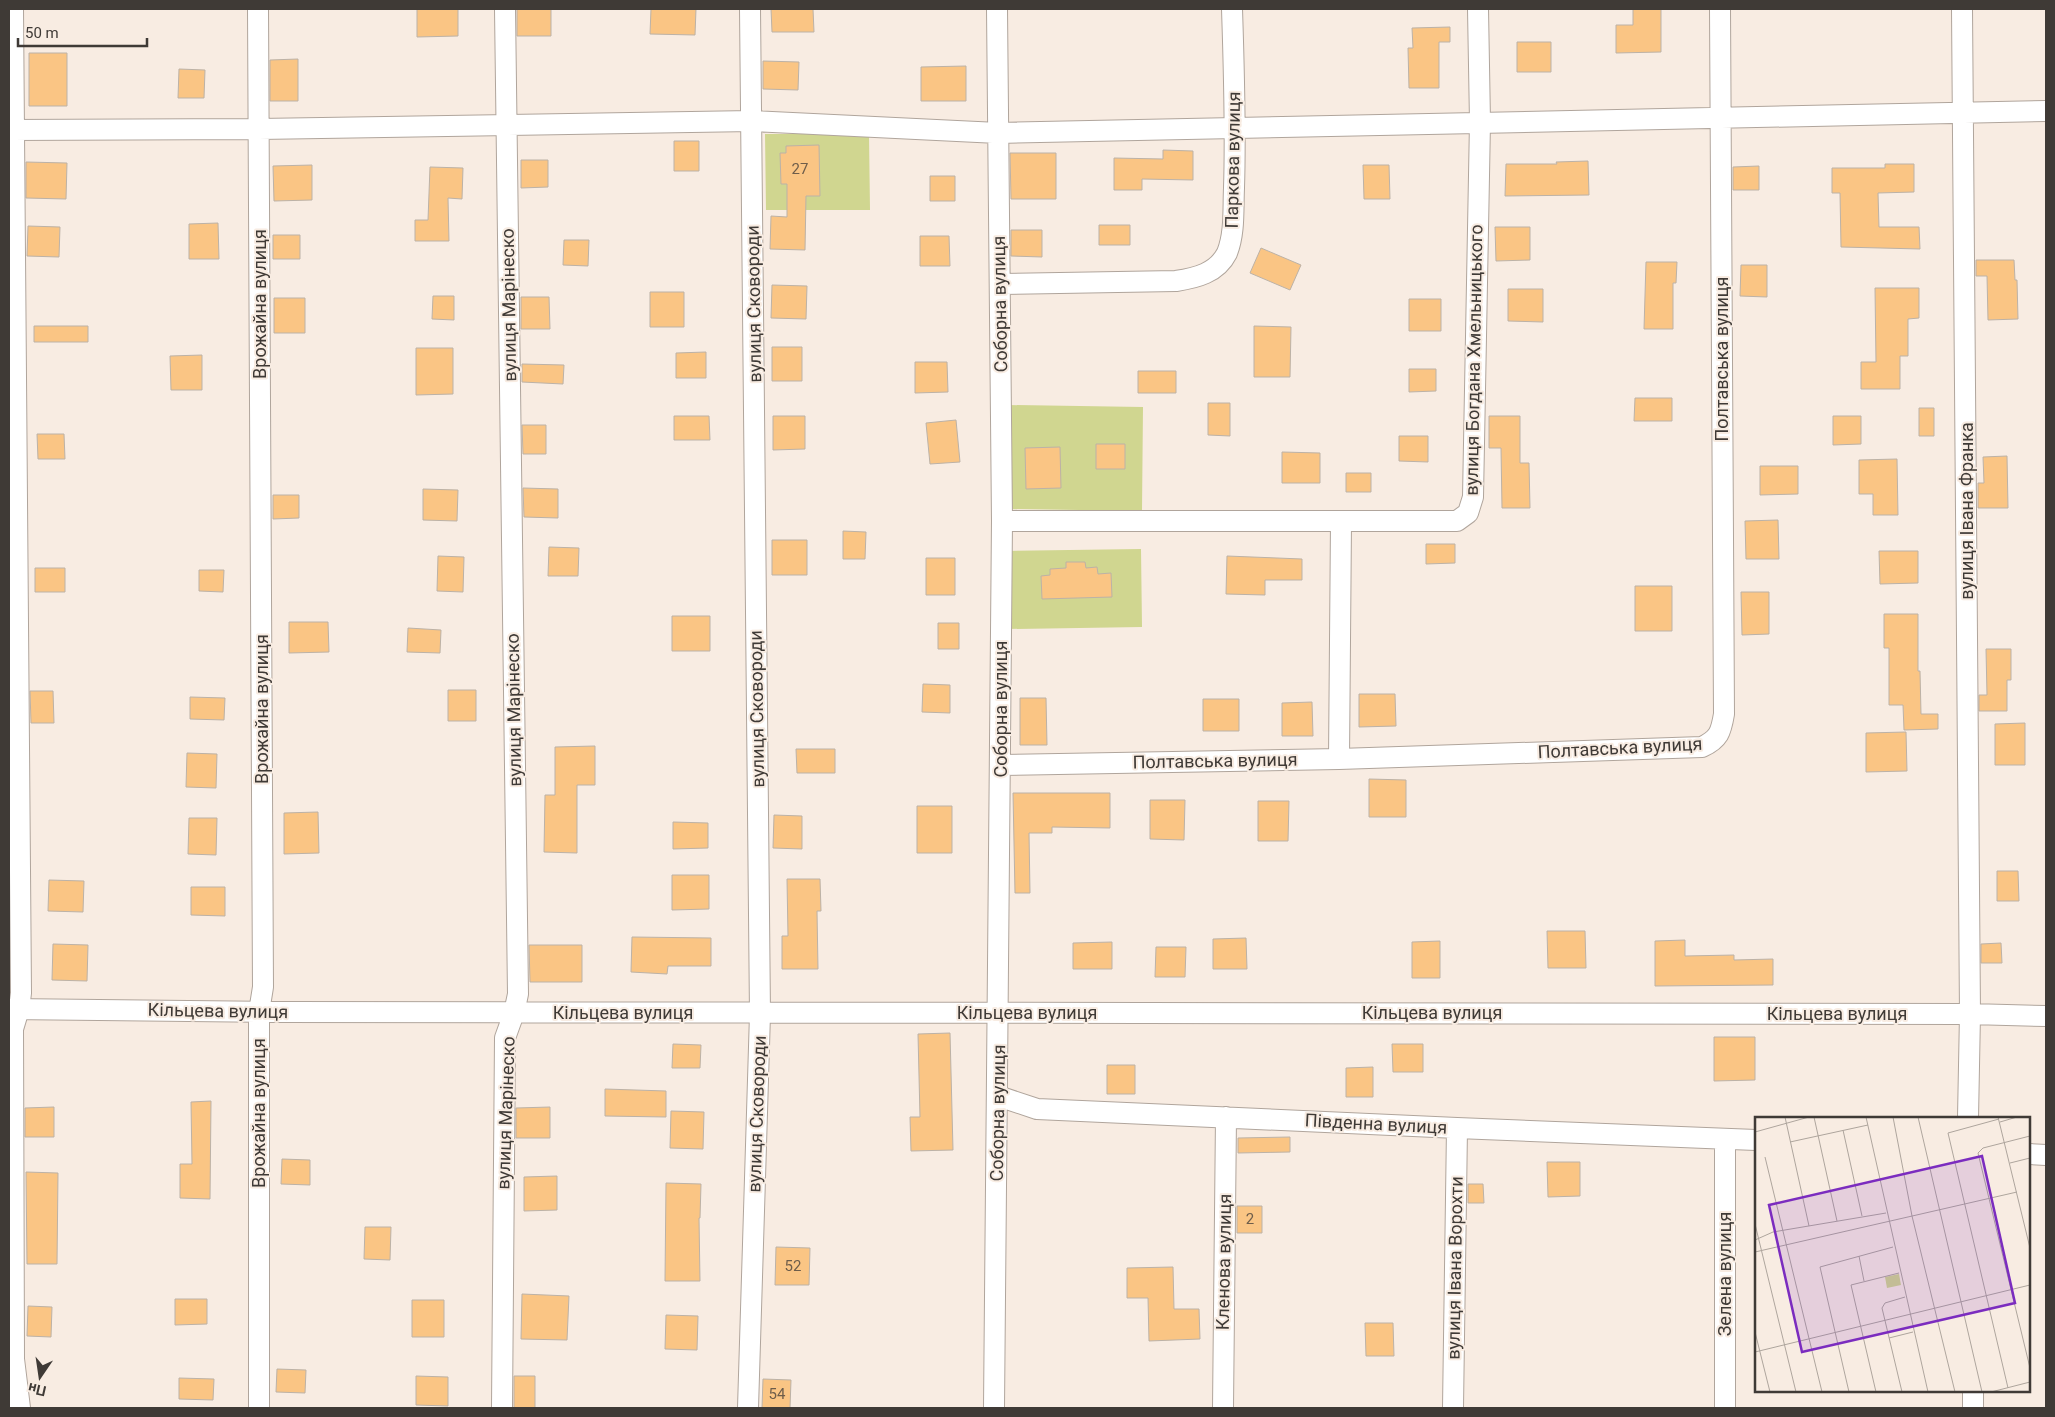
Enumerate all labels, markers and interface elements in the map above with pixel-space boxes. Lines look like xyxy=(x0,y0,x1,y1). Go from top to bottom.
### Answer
scale bar xyxy=(18,15,146,47)
text: 50 m xyxy=(25,24,59,42)
street label: Паркова вулиця xyxy=(1221,91,1244,229)
house number: 27 xyxy=(792,160,808,178)
street label: вулиця Богдана Хмельницького xyxy=(1461,224,1486,496)
street label: вулиця Сковороди xyxy=(742,225,765,383)
street label: вулиця Марінеско xyxy=(497,228,520,382)
street label: Врожайна вулиця xyxy=(249,229,270,379)
street label: Соборна вулиця xyxy=(988,235,1011,373)
street label: Полтавська вулиця xyxy=(1711,277,1732,441)
street label: вулиця Івана Франка xyxy=(1956,422,1977,600)
street label: вулиця Сковороди xyxy=(745,630,768,788)
street label: вулиця Марінеско xyxy=(502,633,525,787)
street label: Врожайна вулиця xyxy=(251,634,272,784)
street label: Соборна вулиця xyxy=(990,641,1011,777)
street label: Полтавська вулиця xyxy=(1537,733,1703,762)
street label: Полтавська вулиця xyxy=(1132,749,1298,772)
street label: Кільцева вулиця xyxy=(147,999,289,1022)
street label: Кільцева вулиця xyxy=(553,1002,693,1023)
street label: Кільцева вулиця xyxy=(957,1002,1097,1023)
street label: Кільцева вулиця xyxy=(1362,1002,1502,1023)
street label: Кільцева вулиця xyxy=(1767,1003,1907,1024)
street label: вулиця Сковороди xyxy=(743,1035,770,1193)
street label: вулиця Марінеско xyxy=(492,1036,519,1190)
street label: Врожайна вулиця xyxy=(248,1038,269,1188)
street label: Соборна вулиця xyxy=(986,1044,1009,1182)
street label: Південна вулиця xyxy=(1304,1109,1448,1138)
inset map xyxy=(1755,1117,2030,1392)
street label: вулиця Івана Ворохти xyxy=(1442,1176,1467,1360)
street label: Кленова вулиця xyxy=(1212,1194,1235,1330)
house number: 2 xyxy=(1246,1210,1254,1228)
street label: Зелена вулиця xyxy=(1714,1212,1735,1336)
house number: 52 xyxy=(785,1257,801,1275)
north arrow xyxy=(15,1352,65,1402)
text: Пн xyxy=(27,1380,48,1399)
house number: 54 xyxy=(769,1385,786,1403)

